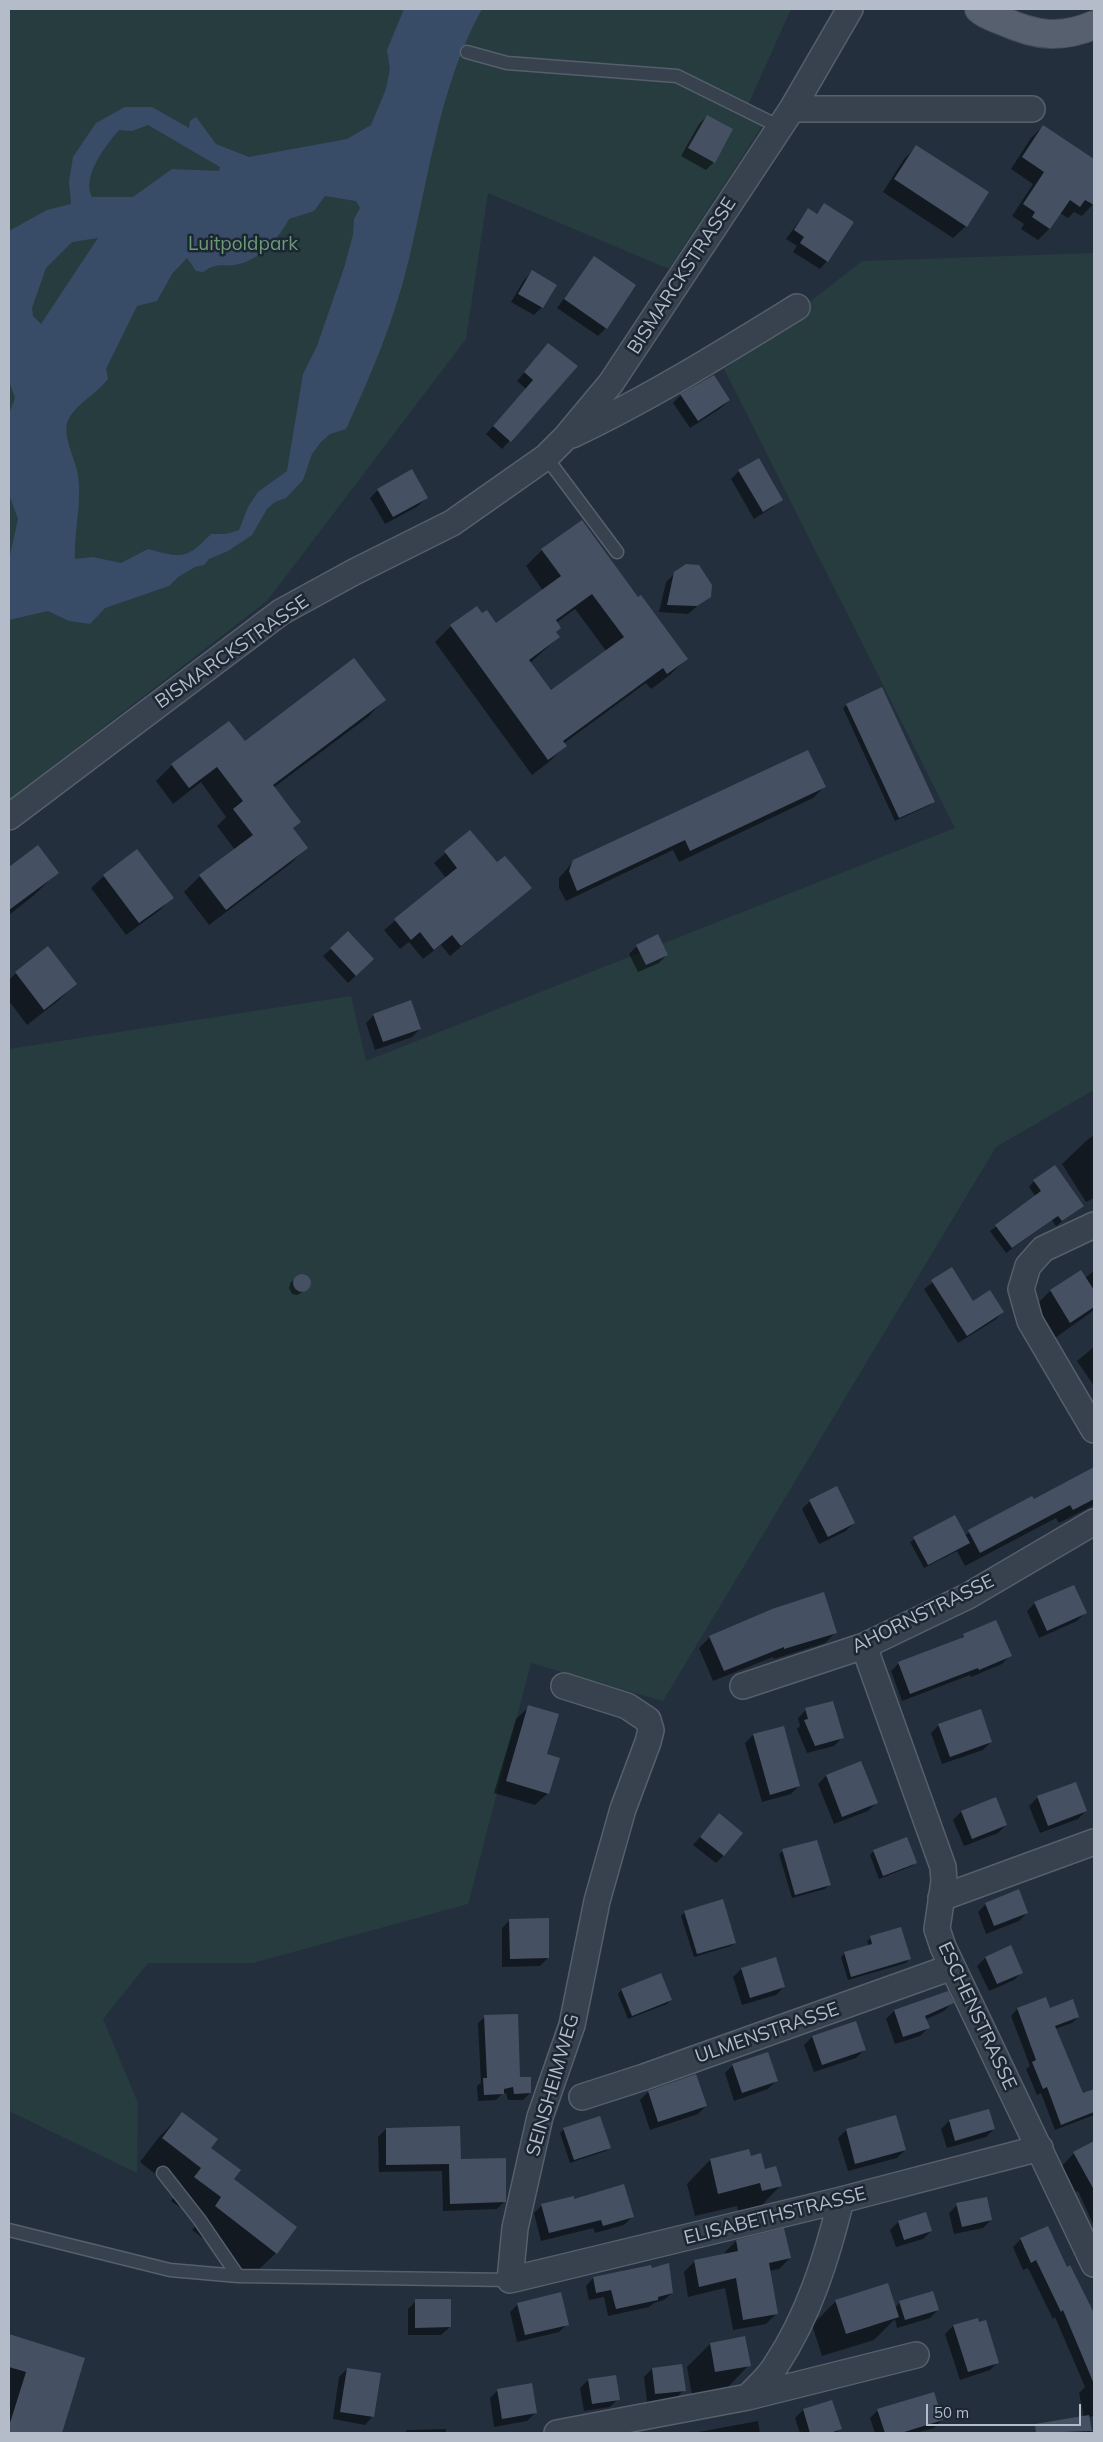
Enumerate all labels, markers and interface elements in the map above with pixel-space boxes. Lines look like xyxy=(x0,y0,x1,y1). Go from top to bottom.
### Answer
street label: BISMARCKSTRASSE xyxy=(623,193,741,359)
park label: Luitpoldpark xyxy=(188,233,298,255)
street label: BISMARCKSTRASSE xyxy=(151,590,313,714)
street label: AHORNSTRASSE xyxy=(848,1570,998,1658)
street label: ESCHENSTRASSE xyxy=(933,1939,1021,2093)
street label: ULMENSTRASSE xyxy=(692,1998,842,2068)
street label: SEINSHEIMWEG xyxy=(522,2011,584,2159)
street label: ELISABETHSTRASSE xyxy=(682,2182,868,2250)
scale bar xyxy=(928,2394,1083,2426)
text: 50 m xyxy=(934,2403,969,2422)

